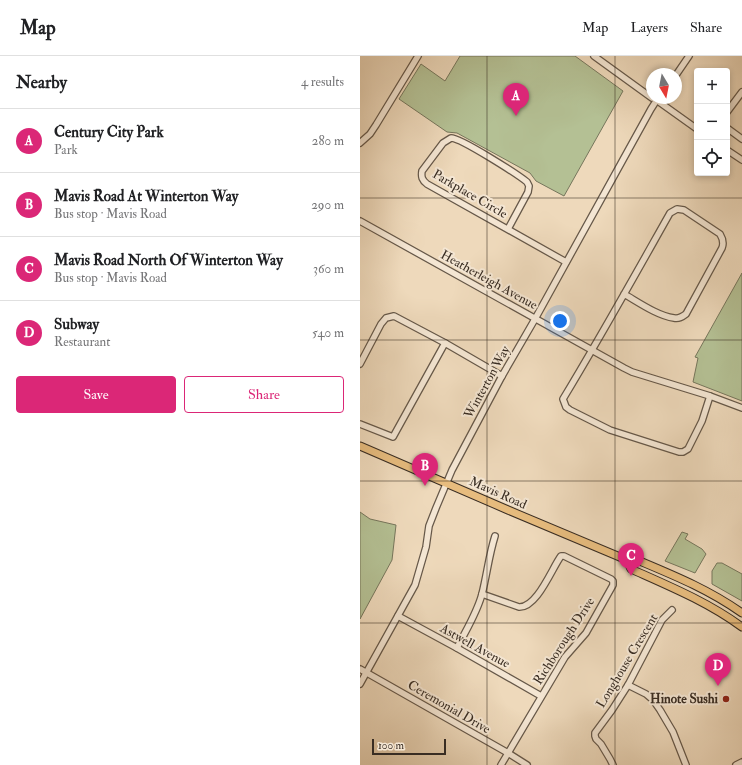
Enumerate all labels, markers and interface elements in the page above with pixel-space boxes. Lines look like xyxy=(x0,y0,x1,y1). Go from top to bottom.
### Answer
text: Map xyxy=(20,16,56,40)
text: Map xyxy=(582,19,608,36)
text: Layers xyxy=(630,19,668,36)
text: Share xyxy=(690,19,722,36)
north arrow xyxy=(646,68,682,104)
map controls xyxy=(694,68,730,176)
button: + xyxy=(694,68,730,104)
text: Nearby xyxy=(16,72,67,93)
text: 4 results xyxy=(301,74,344,90)
pin: A xyxy=(503,83,529,116)
button: − xyxy=(694,104,730,140)
text: Century City Park xyxy=(54,123,164,142)
text: A xyxy=(25,133,33,149)
text: 280 m xyxy=(312,133,344,149)
button: locate xyxy=(694,140,730,176)
text: Park xyxy=(54,142,78,158)
street label: Parkplace Circle xyxy=(429,166,511,223)
text: Mavis Road At Winterton Way xyxy=(54,187,238,206)
text: B xyxy=(25,197,33,213)
text: 290 m xyxy=(311,197,344,213)
text: Bus stop · Mavis Road xyxy=(54,206,167,222)
street label: Heatherleigh Avenue xyxy=(438,247,541,314)
text: Mavis Road North Of Winterton Way xyxy=(54,251,283,270)
text: C xyxy=(24,261,34,277)
text: 360 m xyxy=(313,261,344,277)
text: Bus stop · Mavis Road xyxy=(54,270,167,286)
your location xyxy=(550,311,570,331)
text: Subway xyxy=(54,315,99,334)
text: D xyxy=(24,325,34,341)
text: 540 m xyxy=(312,325,344,341)
text: Restaurant xyxy=(54,334,110,350)
street label: Winterton Way xyxy=(460,343,515,423)
button: Save xyxy=(16,376,176,413)
button: Share xyxy=(184,376,344,413)
pin: B xyxy=(412,453,438,486)
street label: Mavis Road xyxy=(467,473,530,513)
pin: C xyxy=(618,543,644,576)
street label: Richborough Drive xyxy=(530,594,598,688)
street label: Longhouse Crescent xyxy=(593,611,661,711)
street label: Astwell Avenue xyxy=(436,620,513,672)
pin: D xyxy=(705,653,731,686)
street label: Ceremonial Drive xyxy=(405,677,494,737)
place label: Hinote Sushi xyxy=(650,691,719,707)
marker: Hinote Sushi xyxy=(721,694,731,704)
scale bar xyxy=(372,737,446,756)
text: 100 m xyxy=(378,739,404,752)

